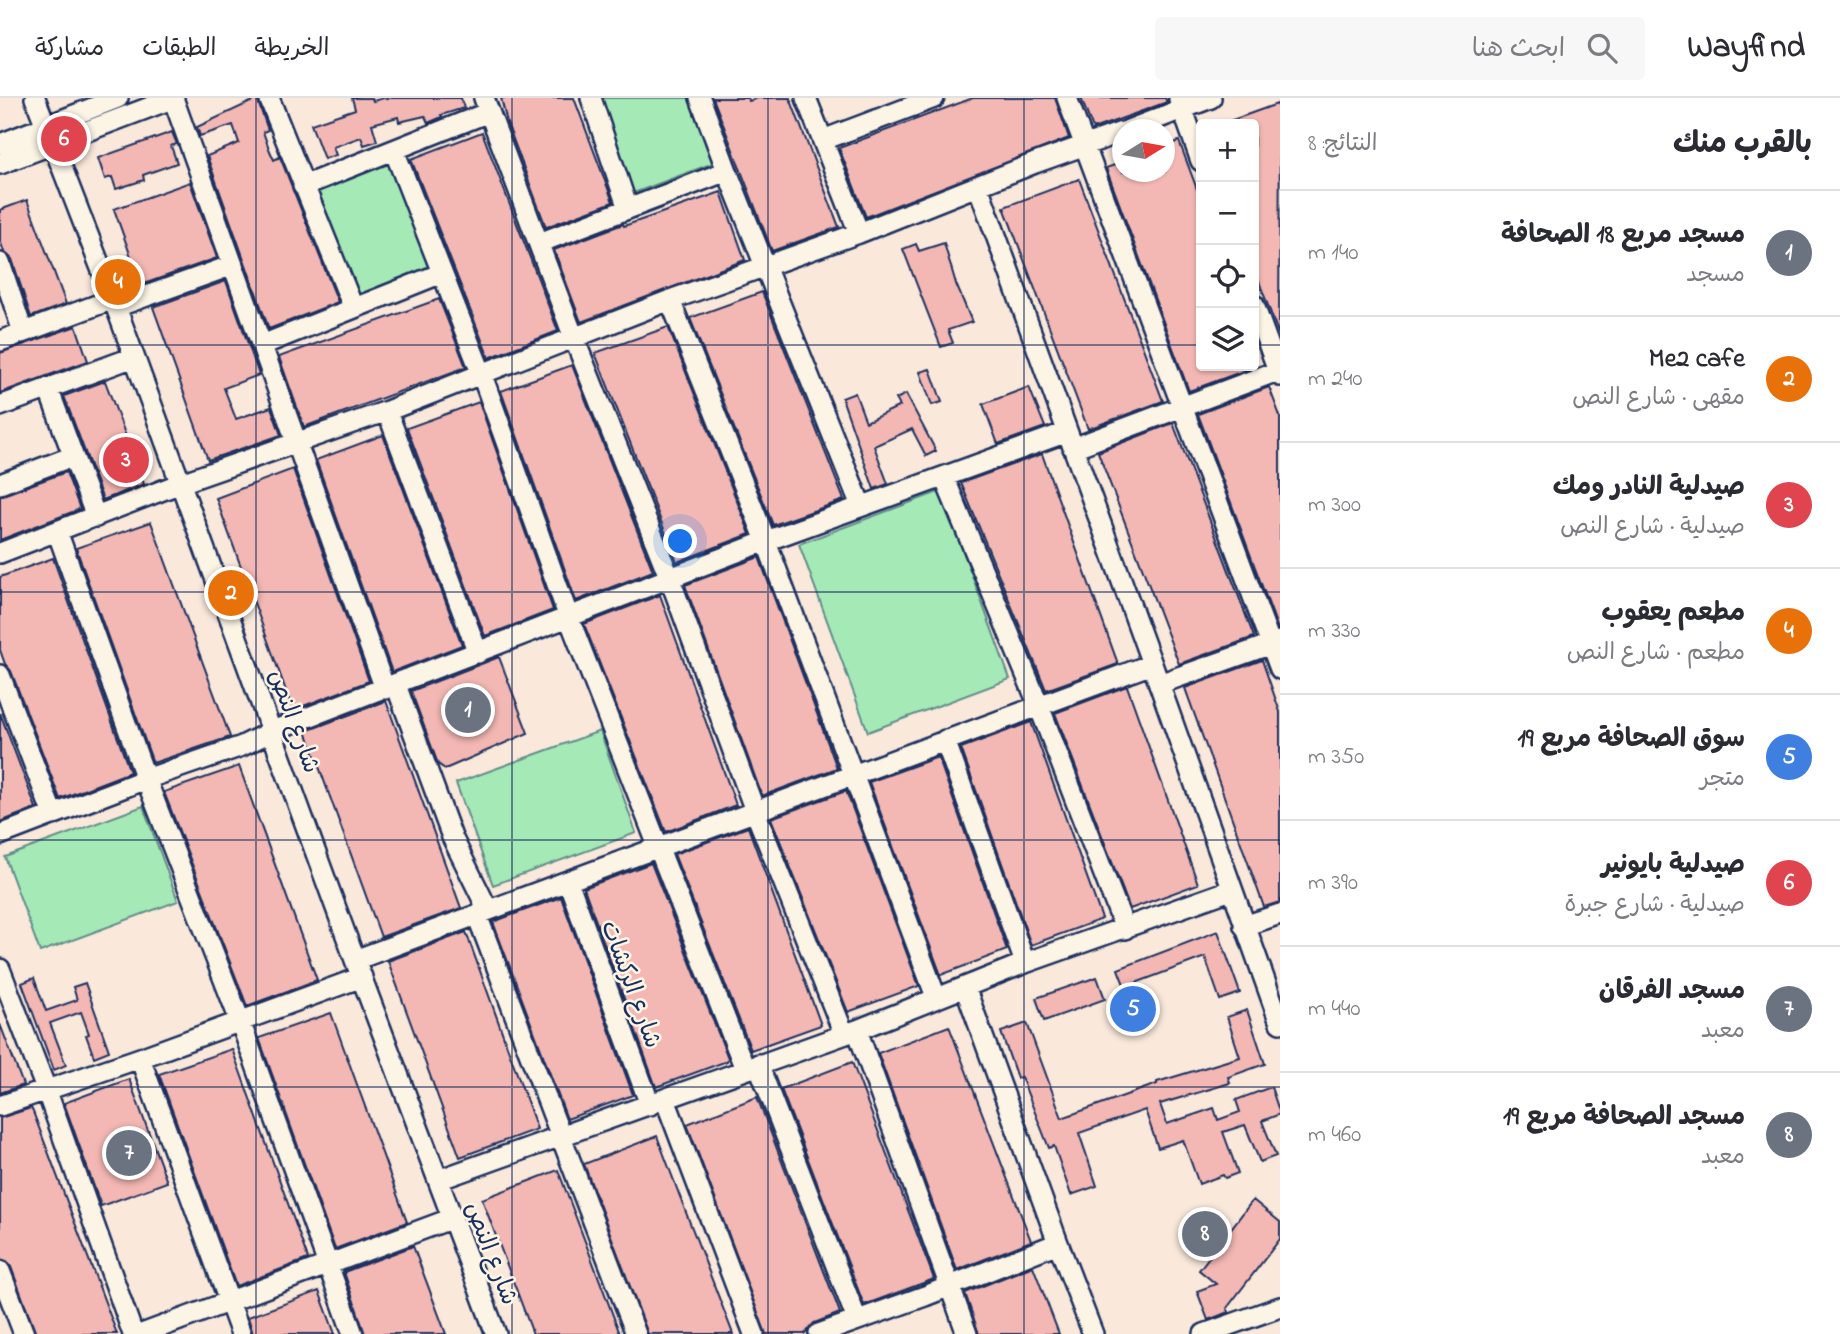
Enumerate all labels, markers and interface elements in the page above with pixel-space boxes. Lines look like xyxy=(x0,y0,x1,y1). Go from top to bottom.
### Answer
search box xyxy=(1155,17,1645,80)
text: Wayfind xyxy=(1687,24,1805,72)
icon: search xyxy=(1583,29,1621,67)
text: ابحث هنا xyxy=(1472,31,1565,69)
text: مشاركة xyxy=(35,32,104,67)
text: الطبقات xyxy=(142,32,217,67)
text: الخريطة xyxy=(255,32,329,67)
pin: 6 xyxy=(41,113,87,165)
north arrow xyxy=(1112,119,1175,182)
map controls xyxy=(1196,119,1259,371)
button: + xyxy=(1196,119,1259,182)
text: بالقرب منك xyxy=(1673,123,1812,167)
text: النتائج: 8 xyxy=(1308,128,1377,161)
button: − xyxy=(1196,182,1259,245)
text: مسجد مربع 18 الصحافة xyxy=(1501,217,1745,255)
text: 140 m xyxy=(1308,237,1358,270)
text: 1 xyxy=(1785,237,1793,270)
button: locate xyxy=(1196,245,1259,308)
pin: 4 xyxy=(95,256,141,308)
text: مسجد xyxy=(1686,259,1745,292)
button: layers xyxy=(1196,308,1259,371)
text: Me2 cafe xyxy=(1649,341,1745,379)
text: 240 m xyxy=(1308,363,1362,396)
text: 2 xyxy=(1783,363,1795,396)
text: مقهى · شارع النص xyxy=(1572,382,1745,415)
pin: 3 xyxy=(103,434,149,486)
text: صيدلية النادر ومك xyxy=(1553,469,1745,507)
text: 300 m xyxy=(1308,489,1361,522)
text: 3 xyxy=(1784,489,1794,522)
text: صيدلية · شارع النص xyxy=(1560,511,1745,544)
your location xyxy=(663,524,697,558)
pin: 2 xyxy=(208,567,254,619)
text: مطعم يعقوب xyxy=(1602,595,1745,633)
text: 330 m xyxy=(1308,615,1361,648)
text: 4 xyxy=(1784,615,1794,648)
text: مطعم · شارع النص xyxy=(1567,637,1745,670)
street label: شارع النص xyxy=(258,665,328,779)
pin: 1 xyxy=(445,684,491,736)
text: سوق الصحافة مربع 19 xyxy=(1517,721,1745,759)
text: 350 m xyxy=(1308,741,1364,774)
text: 5 xyxy=(1782,741,1796,774)
text: متجر xyxy=(1700,763,1745,796)
text: صيدلية بايونير xyxy=(1601,847,1745,885)
text: 390 m xyxy=(1308,867,1358,900)
text: 6 xyxy=(1784,867,1794,900)
text: صيدلية · شارع جبرة xyxy=(1565,889,1745,922)
street label: شارع الركشات xyxy=(590,916,669,1054)
text: مسجد الفرقان xyxy=(1599,973,1745,1011)
pin: 5 xyxy=(1110,983,1156,1035)
text: 440 m xyxy=(1308,993,1361,1026)
text: 7 xyxy=(1784,993,1794,1026)
text: معبد xyxy=(1701,1015,1745,1048)
text: مسجد الصحافة مربع 19 xyxy=(1503,1099,1745,1137)
text: 460 m xyxy=(1308,1119,1361,1152)
text: 8 xyxy=(1785,1119,1793,1152)
pin: 7 xyxy=(106,1127,152,1179)
text: معبد xyxy=(1701,1141,1745,1174)
street label: شارع النص xyxy=(454,1197,525,1311)
pin: 8 xyxy=(1182,1208,1228,1260)

